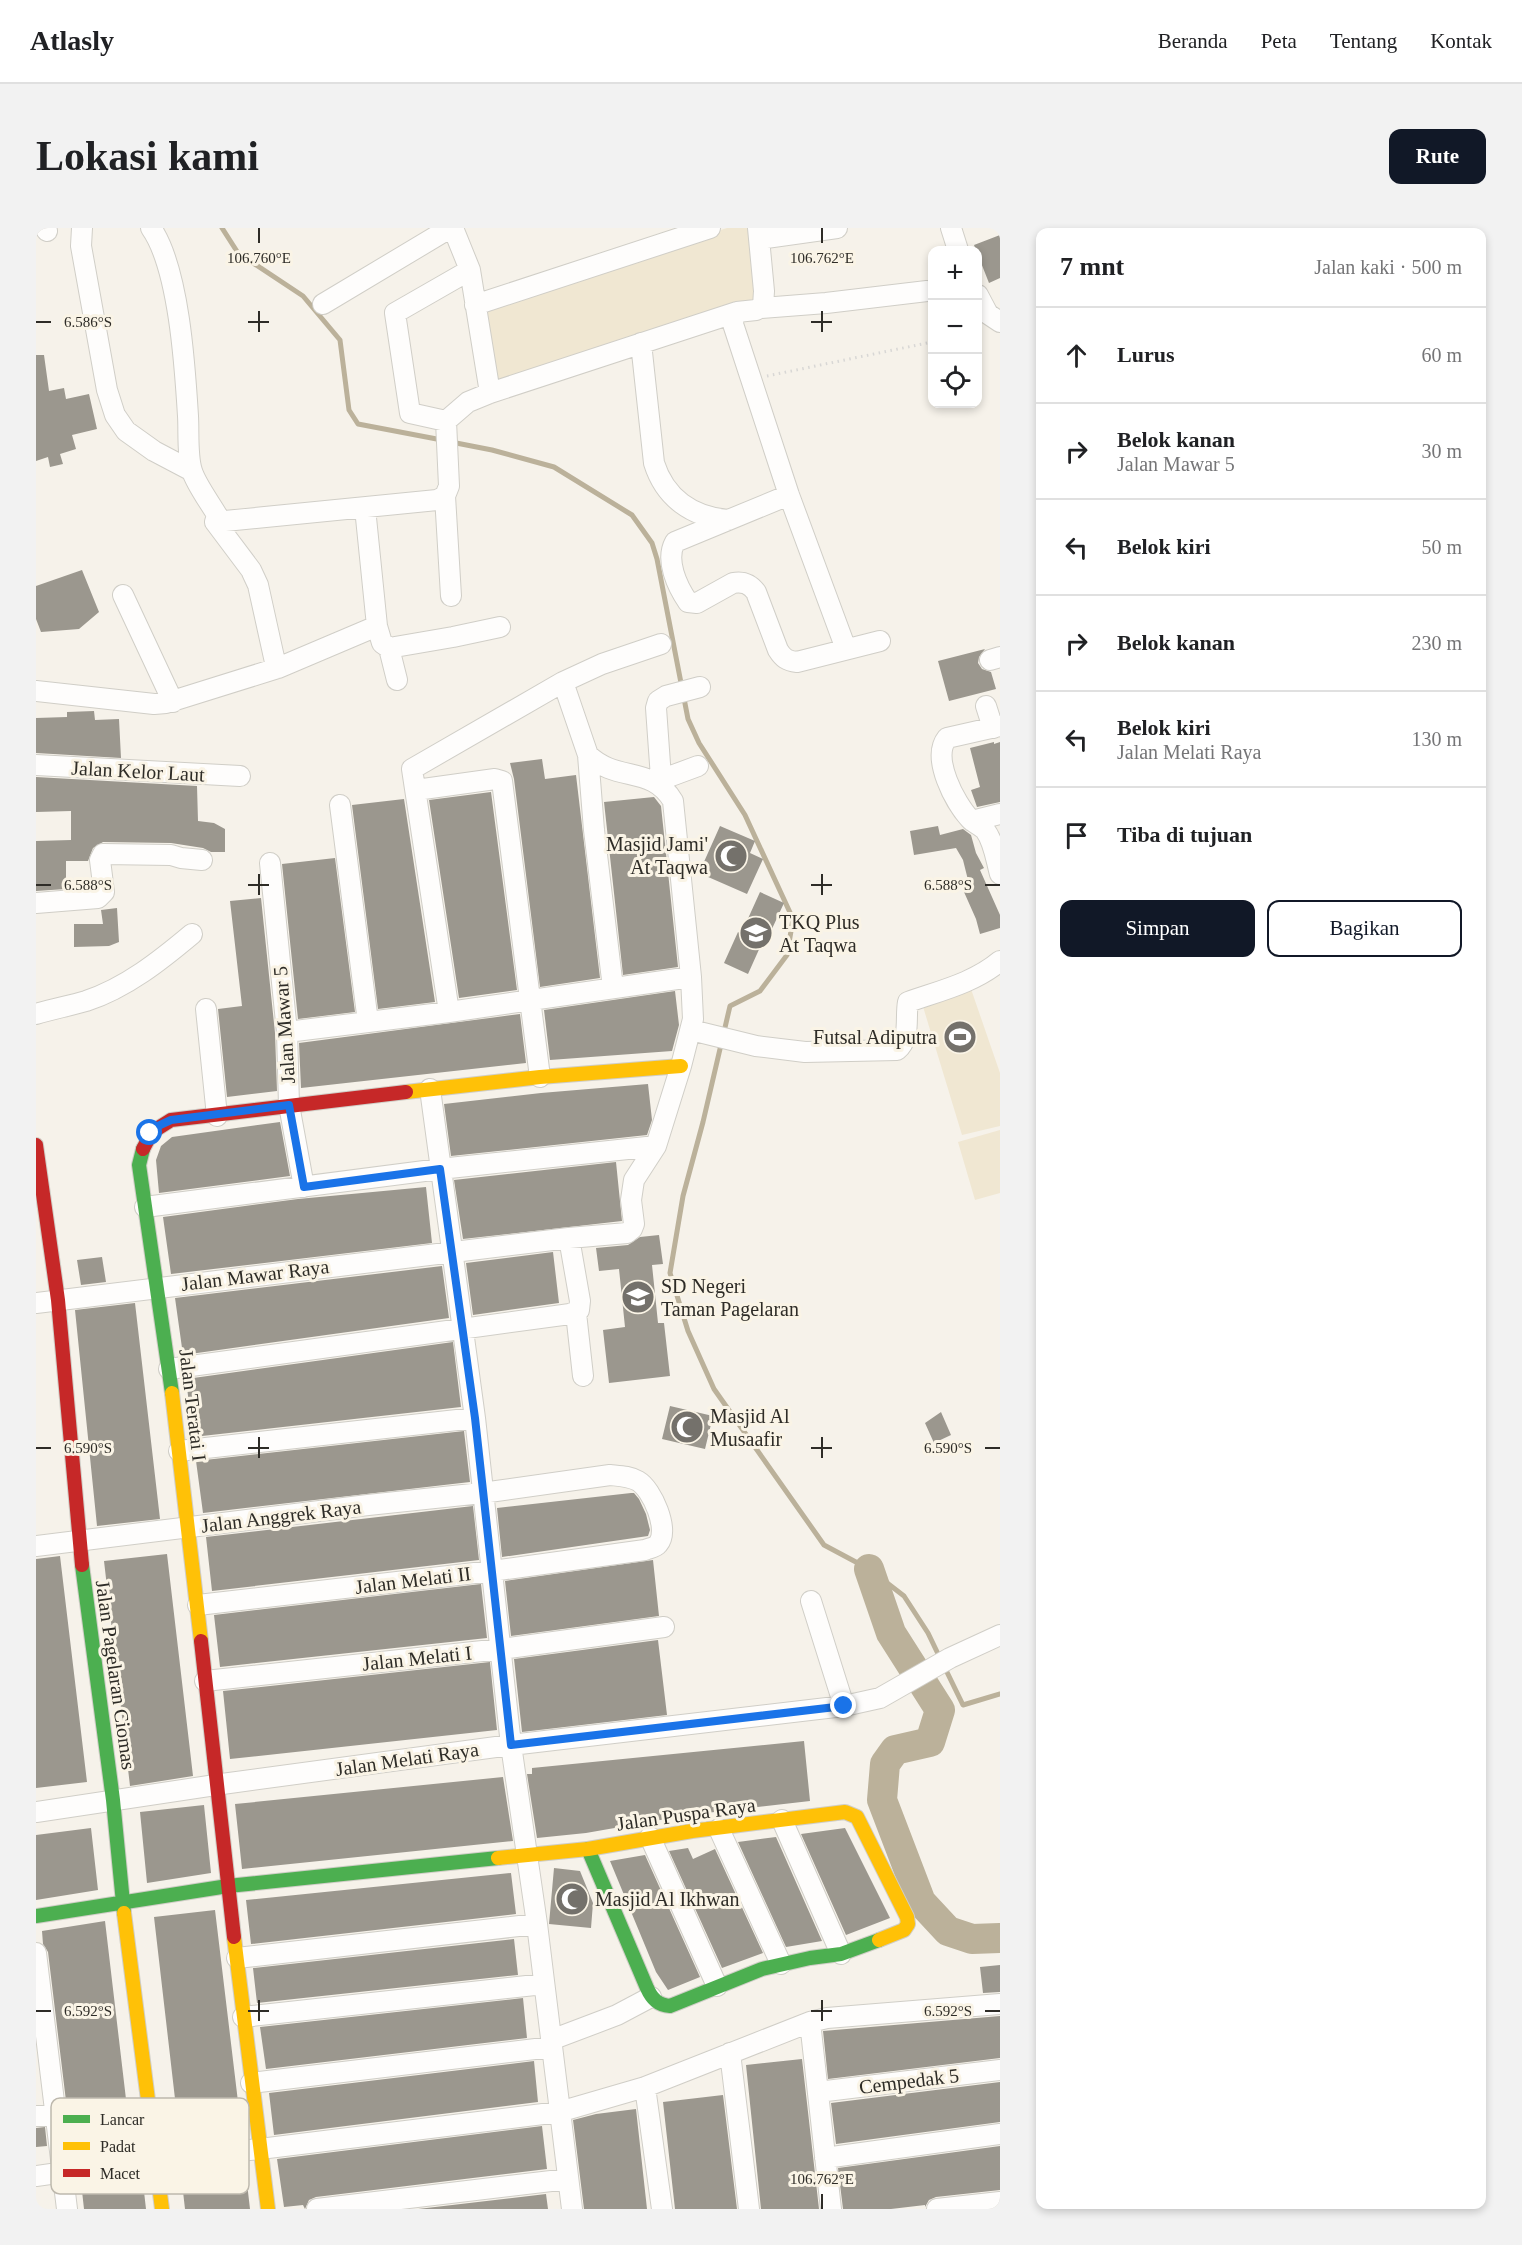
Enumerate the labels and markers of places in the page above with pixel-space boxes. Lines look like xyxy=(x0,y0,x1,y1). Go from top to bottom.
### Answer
place label: Masjid Jami' At Taqwa xyxy=(606,833,708,879)
mosque icon: Masjid Jami' At Taqwa xyxy=(713,838,749,874)
place label: TKQ Plus At Taqwa xyxy=(779,911,860,957)
school or university icon: TKQ Plus At Taqwa xyxy=(738,915,774,951)
sports icon: Futsal Adiputra xyxy=(942,1019,978,1055)
place label: Futsal Adiputra xyxy=(813,1026,937,1049)
place label: SD Negeri Taman Pagelaran xyxy=(661,1275,799,1321)
school or university icon: SD Negeri Taman Pagelaran xyxy=(620,1279,656,1315)
place label: Masjid Al Musaafir xyxy=(710,1405,790,1450)
mosque icon: Masjid Al Musaafir xyxy=(669,1409,705,1445)
mosque icon: Masjid Al Ikhwan xyxy=(554,1881,590,1917)
place label: Masjid Al Ikhwan xyxy=(595,1888,739,1911)

